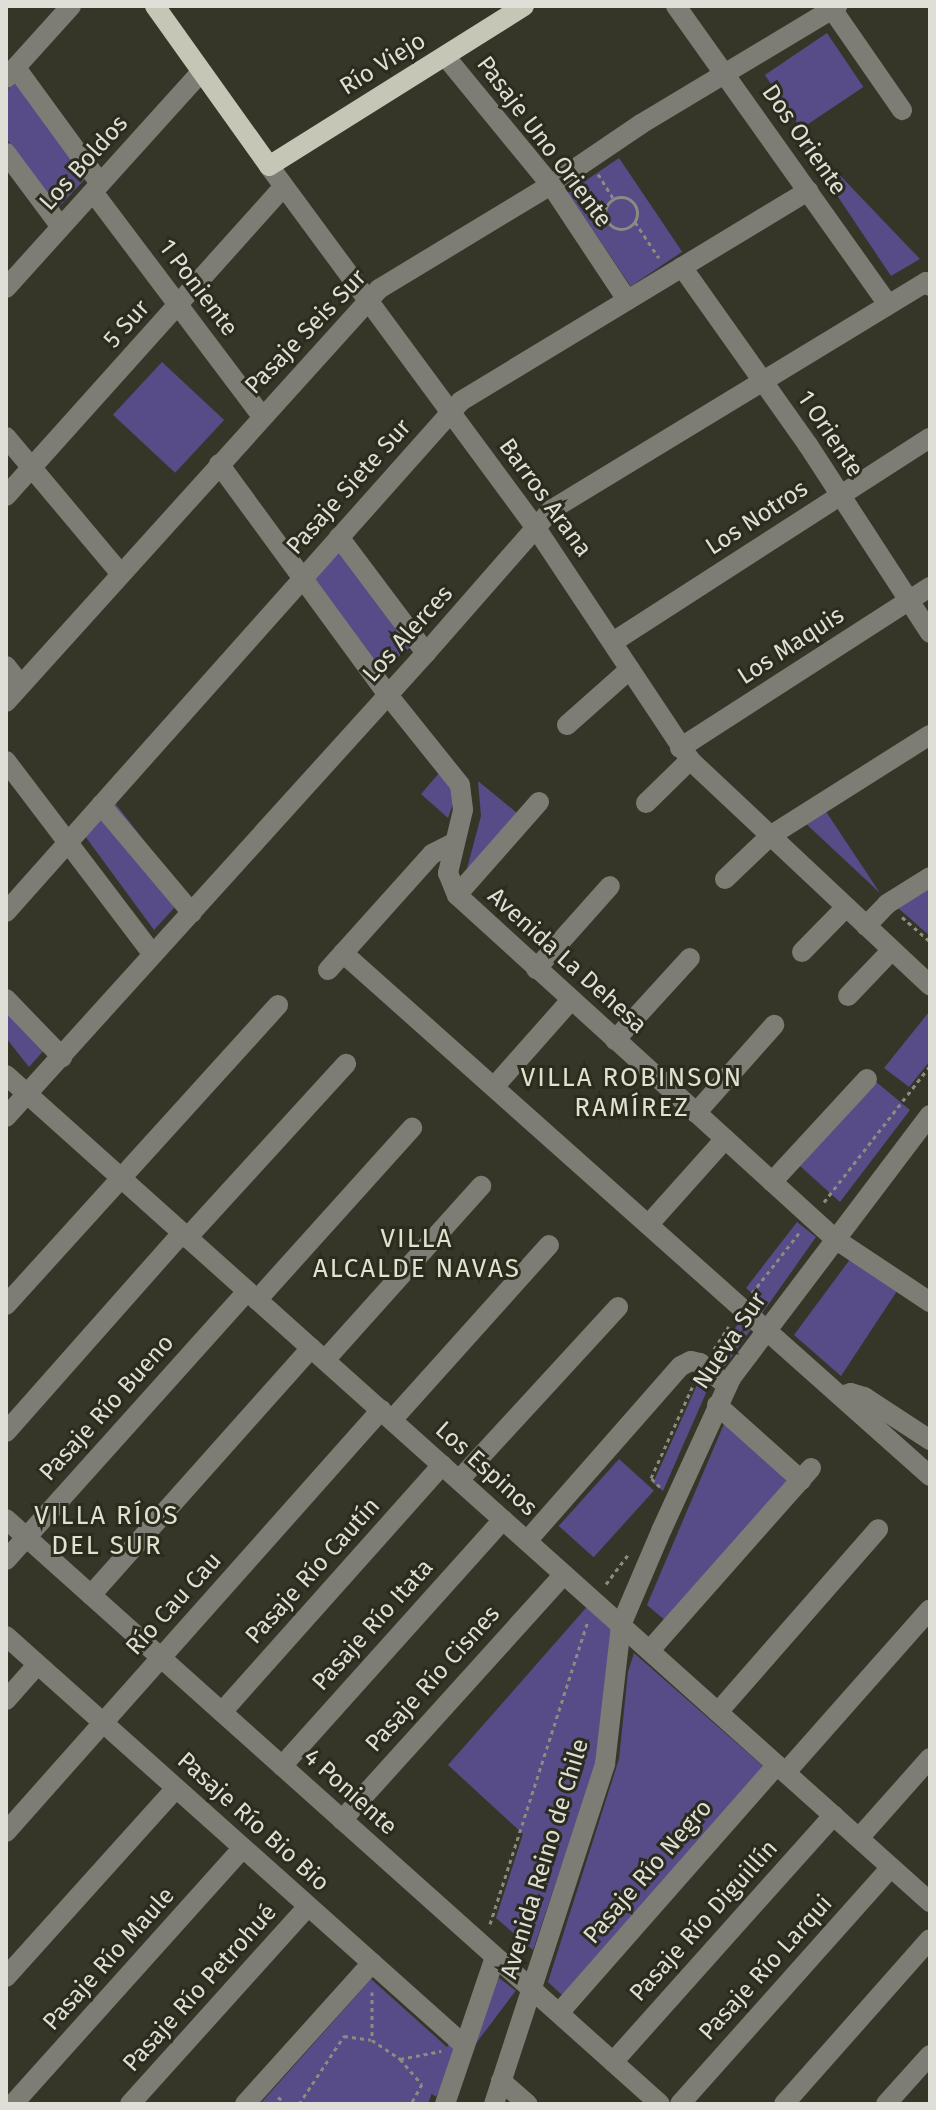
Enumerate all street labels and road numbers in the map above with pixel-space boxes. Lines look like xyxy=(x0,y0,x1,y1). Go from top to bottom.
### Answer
street label: Río Viejo xyxy=(335,26,431,102)
street label: Pasaje Uno Oriente xyxy=(470,51,618,233)
street label: Dos Oriente xyxy=(755,79,853,201)
street label: Los Boldos xyxy=(34,110,134,216)
street label: 1 Poniente xyxy=(152,234,244,342)
street label: Pasaje Seis Sur xyxy=(239,264,373,400)
street label: 5 Sur xyxy=(98,294,156,354)
street label: 1 Oriente xyxy=(791,385,869,483)
street label: Pasaje Siete Sur xyxy=(281,413,417,561)
street label: Barros Arana xyxy=(492,433,598,563)
street label: Los Notros xyxy=(701,474,813,562)
street label: Los Alerces xyxy=(357,580,459,688)
street label: Los Maquis xyxy=(732,601,850,691)
street label: Avenida La Dehesa xyxy=(482,882,652,1040)
street label: Nueva Sur xyxy=(687,1287,773,1395)
street label: Pasaje Río Bueno xyxy=(34,1329,180,1487)
street label: Los Espinos xyxy=(429,1416,543,1522)
street label: Pasaje Río Cautín xyxy=(240,1492,386,1650)
street label: Río Cau Cau xyxy=(120,1547,228,1661)
street label: Pasaje Río Itata xyxy=(306,1553,440,1697)
street label: Pasaje Río Cisnes xyxy=(360,1600,506,1758)
street label: Avenida Reino de Chile xyxy=(495,1736,595,1982)
street label: 4 Poniente xyxy=(297,1743,403,1841)
street label: Pasaje Río Bio Bio xyxy=(171,1746,335,1898)
street label: Pasaje Río Negro xyxy=(578,1794,718,1950)
street label: Pasaje Río Diguillín xyxy=(624,1834,784,2008)
street label: Pasaje Río Maule xyxy=(37,1881,181,2037)
street label: Pasaje Río Larqui xyxy=(693,1889,839,2047)
street label: Pasaje Río Petrohué xyxy=(117,1898,283,2078)

